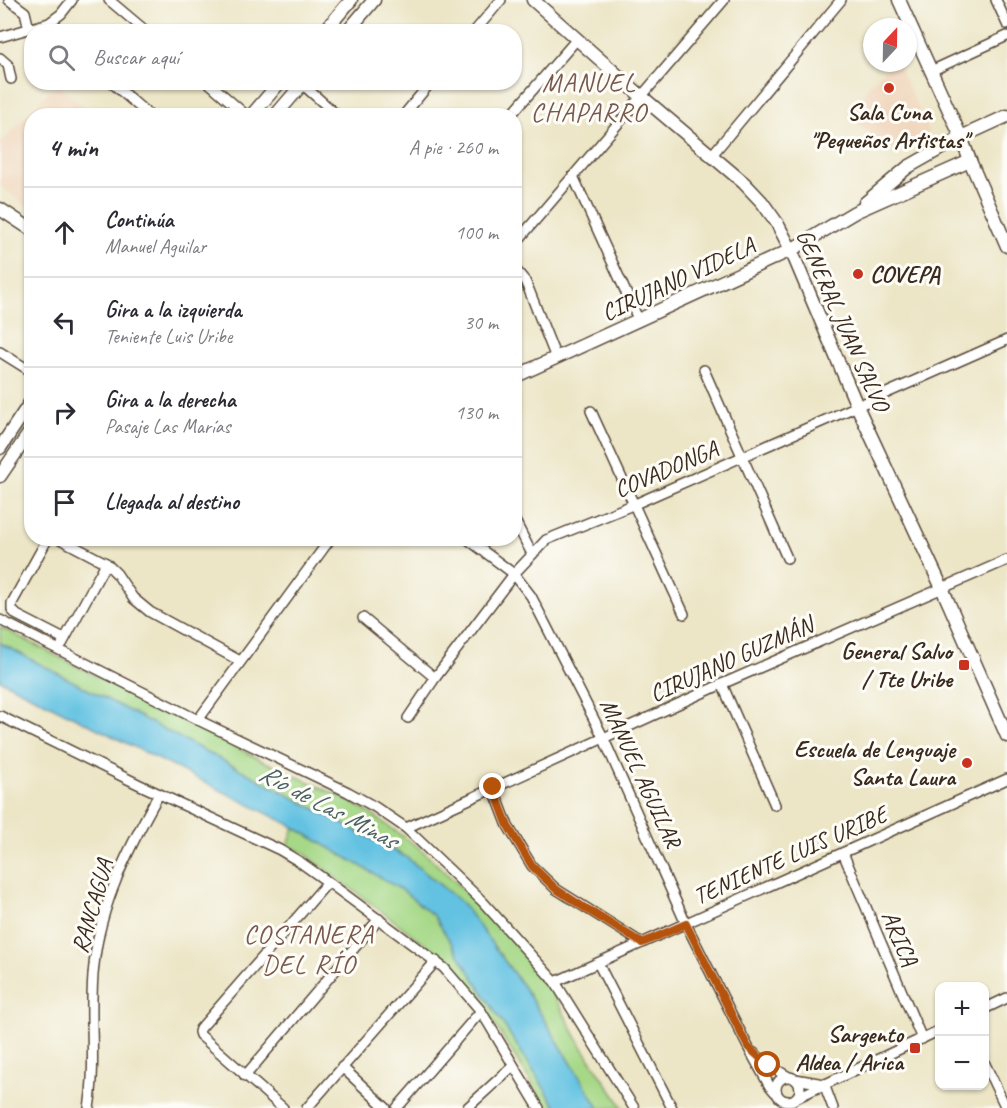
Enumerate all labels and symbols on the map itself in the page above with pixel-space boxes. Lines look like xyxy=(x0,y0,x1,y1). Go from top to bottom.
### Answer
north arrow xyxy=(863,18,917,72)
district label: MANUEL CHAPARRO xyxy=(531,66,649,129)
marker: Sala Cuna "Pequeños Artistas" xyxy=(882,81,896,95)
place label: Sala Cuna "Pequeños Artistas" xyxy=(810,97,973,155)
street label: GENERAL JUAN SALVO xyxy=(789,224,898,418)
street label: CIRUJANO VIDELA xyxy=(597,230,760,328)
place label: COVEPA xyxy=(870,259,942,289)
marker: COVEPA xyxy=(851,267,865,281)
street label: COVADONGA xyxy=(610,433,723,504)
street label: CIRUJANO GUZMÁN xyxy=(645,608,821,708)
place label: General Salvo / Tte Uribe xyxy=(841,636,954,694)
marker: General Salvo / Tte Uribe xyxy=(957,658,971,672)
street label: MANUEL AGUILAR xyxy=(593,694,690,854)
place label: Escuela de Lenguaje Santa Laura xyxy=(794,734,957,792)
water label: Río de Las Minas xyxy=(254,756,407,858)
marker: Escuela de Lenguaje Santa Laura xyxy=(960,756,974,770)
route end xyxy=(479,773,505,799)
street label: TENIENTE LUIS URIBE xyxy=(689,798,894,911)
street label: RANCAGUA xyxy=(64,855,120,956)
street label: ARICA xyxy=(875,906,925,971)
district label: COSTANERA DEL RÍO xyxy=(244,918,375,981)
place label: Sargento Aldea / Arica xyxy=(795,1019,905,1077)
marker: Sargento Aldea / Arica xyxy=(908,1041,922,1055)
route start xyxy=(754,1051,780,1077)

